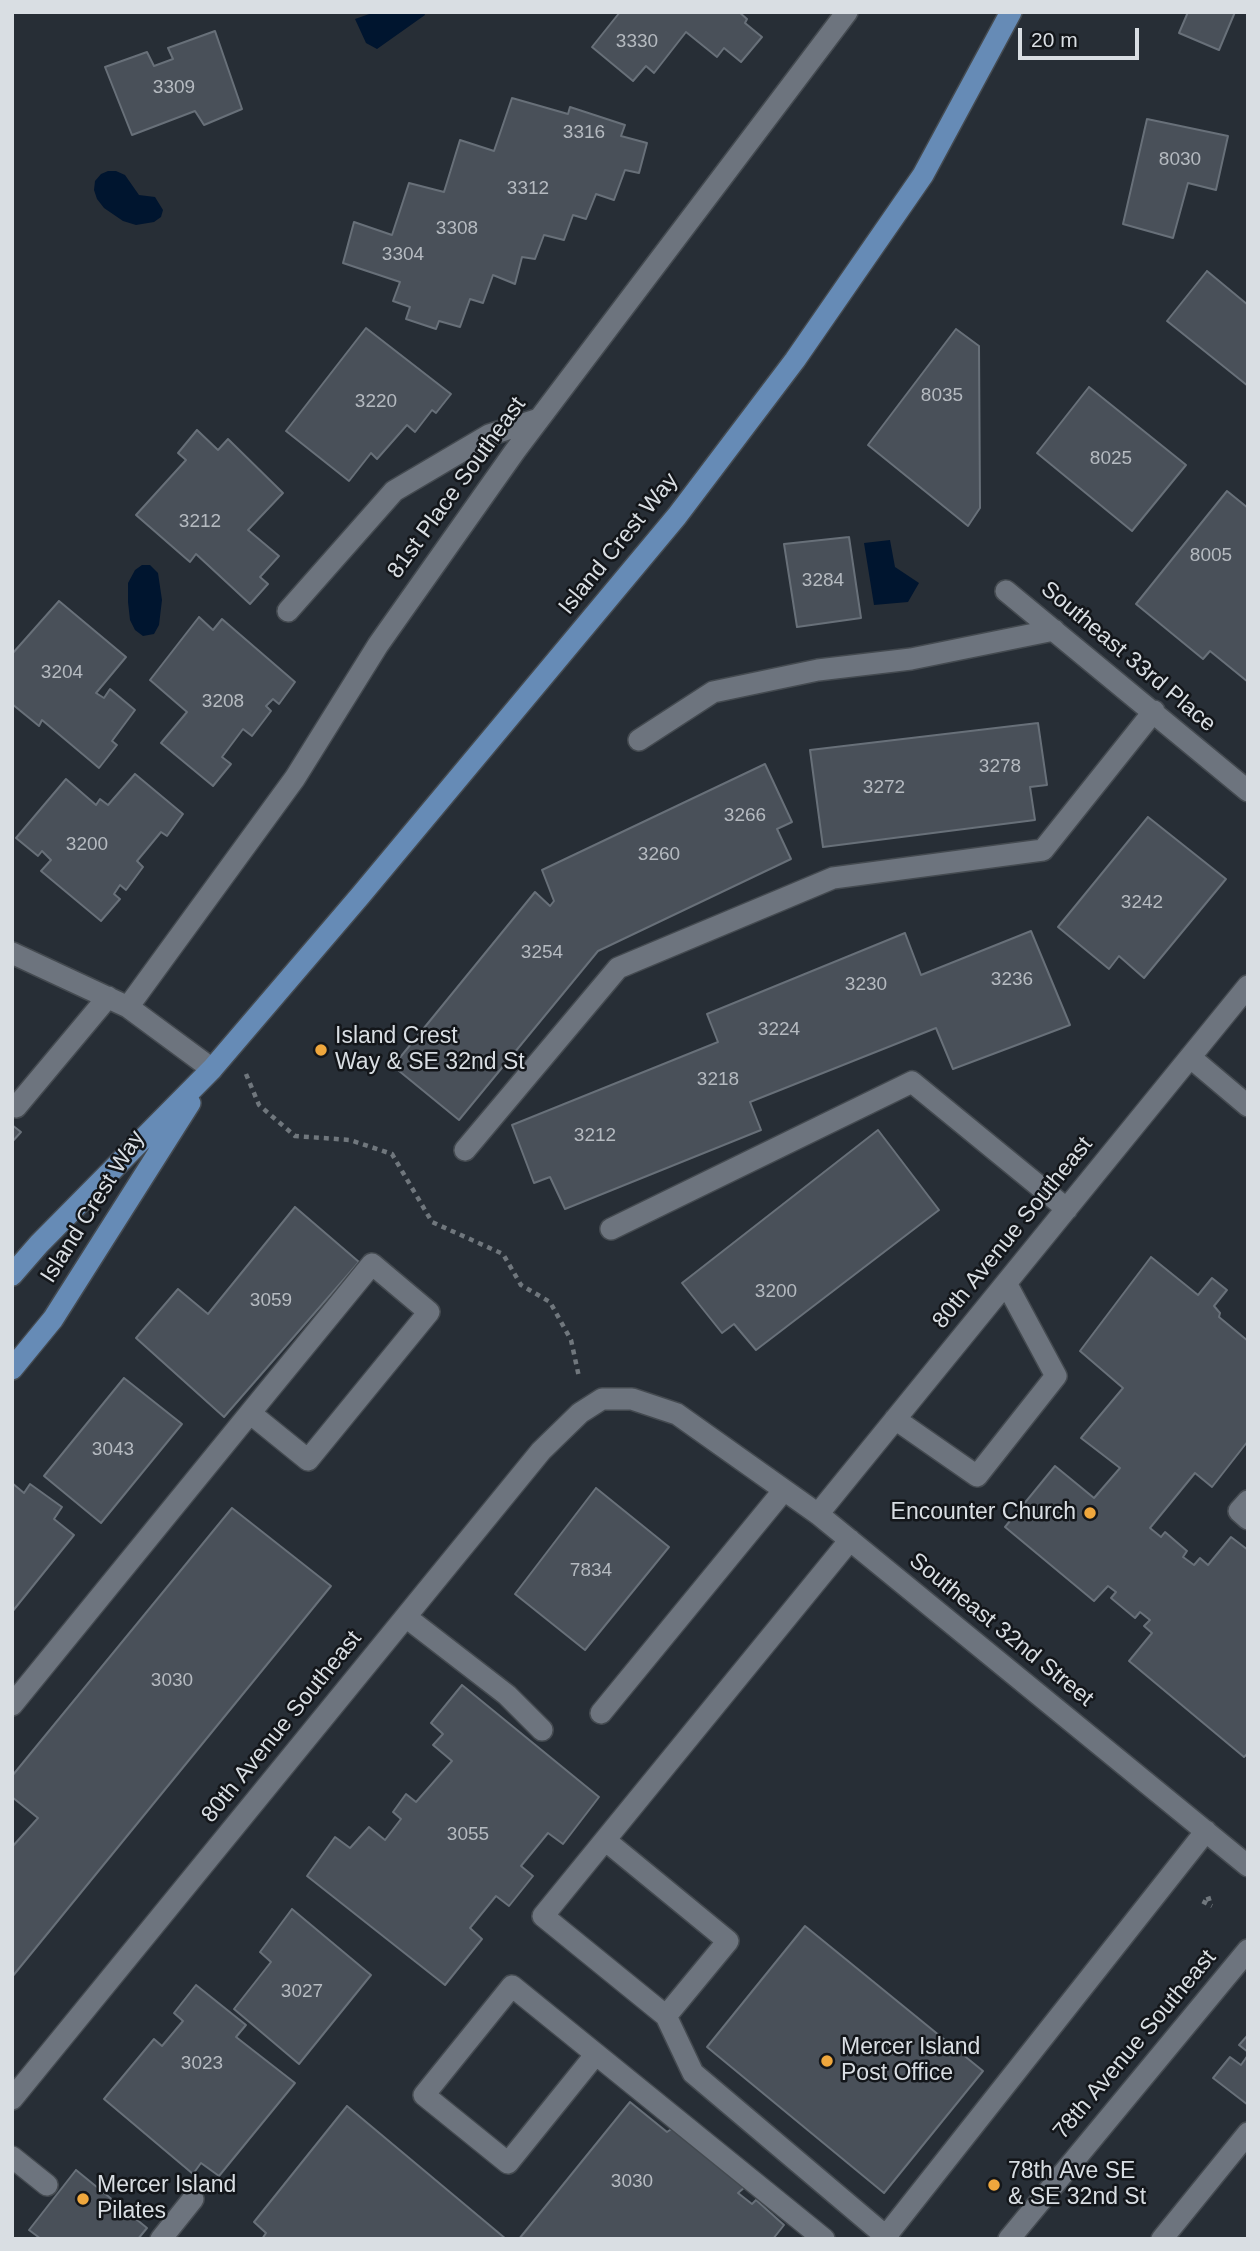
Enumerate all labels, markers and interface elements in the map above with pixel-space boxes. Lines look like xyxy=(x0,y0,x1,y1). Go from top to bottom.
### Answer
scale bar xyxy=(1022,14,1143,58)
text: 20 m xyxy=(1031,28,1078,51)
house number: 3330 xyxy=(616,31,658,53)
house number: 3309 xyxy=(153,77,195,99)
house number: 3316 xyxy=(563,122,605,144)
house number: 8030 xyxy=(1159,149,1201,171)
house number: 3312 xyxy=(507,178,549,200)
house number: 3308 xyxy=(436,218,478,240)
house number: 3304 xyxy=(382,244,424,266)
house number: 8035 xyxy=(921,385,963,407)
house number: 3220 xyxy=(355,391,397,413)
street label: 81st Place Southeast xyxy=(382,392,532,584)
house number: 8025 xyxy=(1090,448,1132,470)
street label: Island Crest Way xyxy=(553,468,685,620)
house number: 3212 xyxy=(179,511,221,533)
house number: 8005 xyxy=(1190,545,1232,567)
house number: 3284 xyxy=(802,570,844,592)
street label: Southeast 33rd Place xyxy=(1035,576,1221,738)
house number: 3204 xyxy=(41,662,83,684)
house number: 3208 xyxy=(202,691,244,713)
house number: 3278 xyxy=(979,756,1021,778)
house number: 3272 xyxy=(863,777,905,799)
house number: 3266 xyxy=(724,805,766,827)
house number: 3200 xyxy=(66,834,108,856)
house number: 3260 xyxy=(638,844,680,866)
house number: 3242 xyxy=(1121,892,1163,914)
house number: 3254 xyxy=(521,942,563,964)
house number: 3236 xyxy=(991,969,1033,991)
house number: 3230 xyxy=(845,974,887,996)
house number: 3224 xyxy=(758,1019,800,1041)
place label: Island Crest Way & SE 32nd St xyxy=(335,1023,525,1077)
marker: Island Crest Way & SE 32nd St xyxy=(313,1042,329,1058)
house number: 3218 xyxy=(697,1069,739,1091)
house number: 3212 xyxy=(574,1125,616,1147)
street label: Island Crest Way xyxy=(35,1126,151,1288)
street label: 80th Avenue Southeast xyxy=(927,1132,1099,1334)
house number: 3200 xyxy=(755,1281,797,1303)
house number: 3059 xyxy=(250,1290,292,1312)
house number: 3043 xyxy=(92,1439,134,1461)
place label: Encounter Church xyxy=(891,1499,1076,1527)
marker: Encounter Church xyxy=(1082,1505,1098,1521)
street label: Southeast 32nd Street xyxy=(903,1547,1099,1713)
house number: 7834 xyxy=(570,1560,612,1582)
street label: 80th Avenue Southeast xyxy=(196,1626,368,1828)
house number: 3030 xyxy=(151,1670,193,1692)
house number: 3055 xyxy=(447,1824,489,1846)
street label: 78th Avenue Southeast xyxy=(1048,1945,1222,2145)
house number: 3027 xyxy=(281,1981,323,2003)
place label: Mercer Island Post Office xyxy=(841,2034,980,2088)
house number: 3023 xyxy=(181,2053,223,2075)
marker: Mercer Island Post Office xyxy=(819,2053,835,2069)
place label: 78th Ave SE & SE 32nd St xyxy=(1008,2158,1146,2212)
house number: 3030 xyxy=(611,2171,653,2193)
place label: Mercer Island Pilates xyxy=(97,2172,236,2226)
marker: 78th Ave SE & SE 32nd St xyxy=(986,2177,1002,2193)
marker: Mercer Island Pilates xyxy=(75,2191,91,2207)

